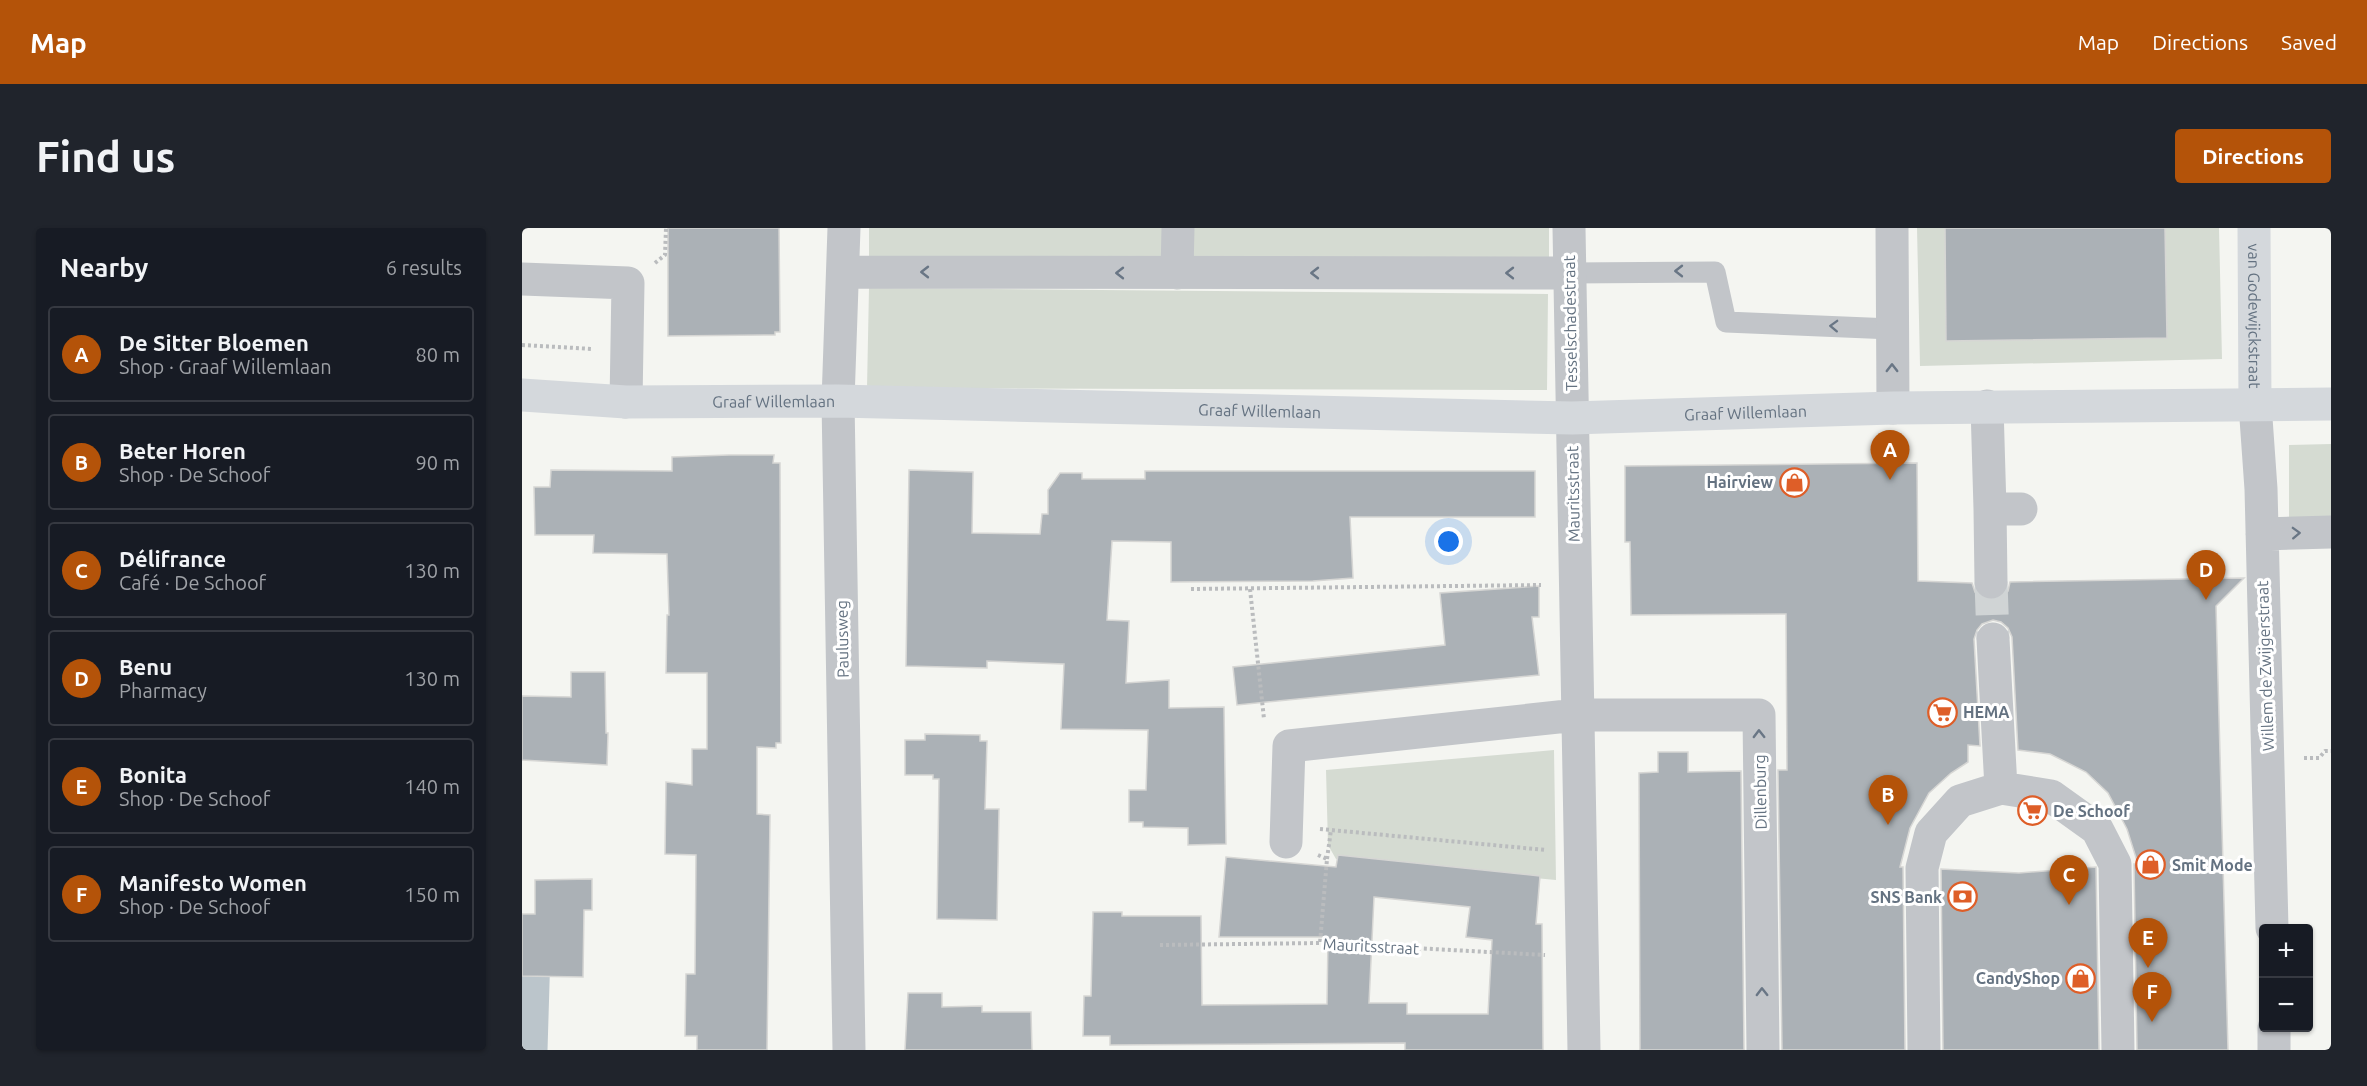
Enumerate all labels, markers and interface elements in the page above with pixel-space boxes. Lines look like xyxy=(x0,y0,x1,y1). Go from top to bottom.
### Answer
text: Map xyxy=(30,27,87,58)
text: Map xyxy=(2078,30,2119,54)
text: Directions xyxy=(2152,30,2248,54)
text: Saved xyxy=(2281,30,2337,54)
button: Directions xyxy=(2175,129,2331,183)
text: Find us xyxy=(36,133,175,180)
street label: van Godewijckstraat xyxy=(2245,244,2264,389)
text: Nearby xyxy=(60,253,148,282)
street label: Tesselschadestraat xyxy=(1560,254,1580,391)
text: 6 results xyxy=(386,256,462,279)
one-way arrow xyxy=(1675,265,1684,277)
one-way arrow xyxy=(921,266,930,278)
one-way arrow xyxy=(1116,267,1125,279)
one-way arrow xyxy=(1311,267,1320,279)
one-way arrow xyxy=(1506,267,1515,279)
one-way arrow xyxy=(1829,320,1838,333)
text: De Sitter Bloemen xyxy=(119,330,309,355)
text: A xyxy=(74,343,89,366)
text: 80 m xyxy=(416,343,460,366)
text: Shop · Graaf Willemlaan xyxy=(119,355,332,378)
one-way arrow xyxy=(1886,364,1898,373)
street label: Graaf Willemlaan xyxy=(712,392,835,411)
street label: Graaf Willemlaan xyxy=(1198,400,1321,421)
street label: Graaf Willemlaan xyxy=(1684,402,1807,424)
pin: A xyxy=(1870,430,1910,480)
text: Beter Horen xyxy=(119,438,246,463)
street label: Mauritsstraat xyxy=(1563,445,1583,542)
text: B xyxy=(75,451,88,474)
text: 90 m xyxy=(416,451,460,474)
text: Shop · De Schoof xyxy=(119,463,270,486)
shop icon: Hairview xyxy=(1778,466,1810,498)
place label: Hairview xyxy=(1706,473,1773,491)
your location xyxy=(1434,527,1463,556)
one-way arrow xyxy=(2292,527,2301,539)
text: Délifrance xyxy=(119,546,226,571)
pin: D xyxy=(2186,550,2226,600)
text: C xyxy=(75,559,88,582)
text: 130 m xyxy=(404,559,460,582)
text: Café · De Schoof xyxy=(119,571,266,594)
street label: Willem de Zwijgerstraat xyxy=(2253,580,2277,752)
street label: Paulusweg xyxy=(832,600,852,678)
text: Benu xyxy=(119,654,172,679)
text: D xyxy=(74,667,89,690)
text: 130 m xyxy=(404,667,460,690)
text: Pharmacy xyxy=(119,679,207,702)
supermarket icon: HEMA xyxy=(1926,696,1958,728)
place label: HEMA xyxy=(1963,703,2010,721)
one-way arrow xyxy=(1753,729,1765,738)
street label: Dillenburg xyxy=(1750,754,1770,830)
text: Bonita xyxy=(119,762,187,787)
text: E xyxy=(76,775,87,798)
text: 140 m xyxy=(404,775,460,798)
pin: B xyxy=(1868,776,1908,825)
text: Shop · De Schoof xyxy=(119,787,270,810)
supermarket icon: De Schoof xyxy=(2016,795,2048,827)
place label: De Schoof xyxy=(2053,802,2130,820)
shop icon: Smit Mode xyxy=(2135,849,2167,881)
pin: C xyxy=(2050,856,2088,905)
place label: Smit Mode xyxy=(2172,856,2253,874)
text: Manifesto Women xyxy=(119,870,307,895)
bank icon: SNS Bank xyxy=(1947,881,1979,913)
text: F xyxy=(76,883,87,906)
text: 150 m xyxy=(404,883,460,906)
place label: SNS Bank xyxy=(1870,888,1942,906)
text: Shop · De Schoof xyxy=(119,895,270,918)
pin: E xyxy=(2128,918,2168,968)
map controls xyxy=(2259,924,2313,1032)
button: + xyxy=(2259,924,2313,978)
street label: Mauritsstraat xyxy=(1322,934,1420,958)
shop icon: CandyShop xyxy=(2065,962,2097,994)
place label: CandyShop xyxy=(1976,969,2060,987)
pin: F xyxy=(2132,972,2172,1022)
button: − xyxy=(2259,978,2313,1032)
one-way arrow xyxy=(1756,987,1768,996)

